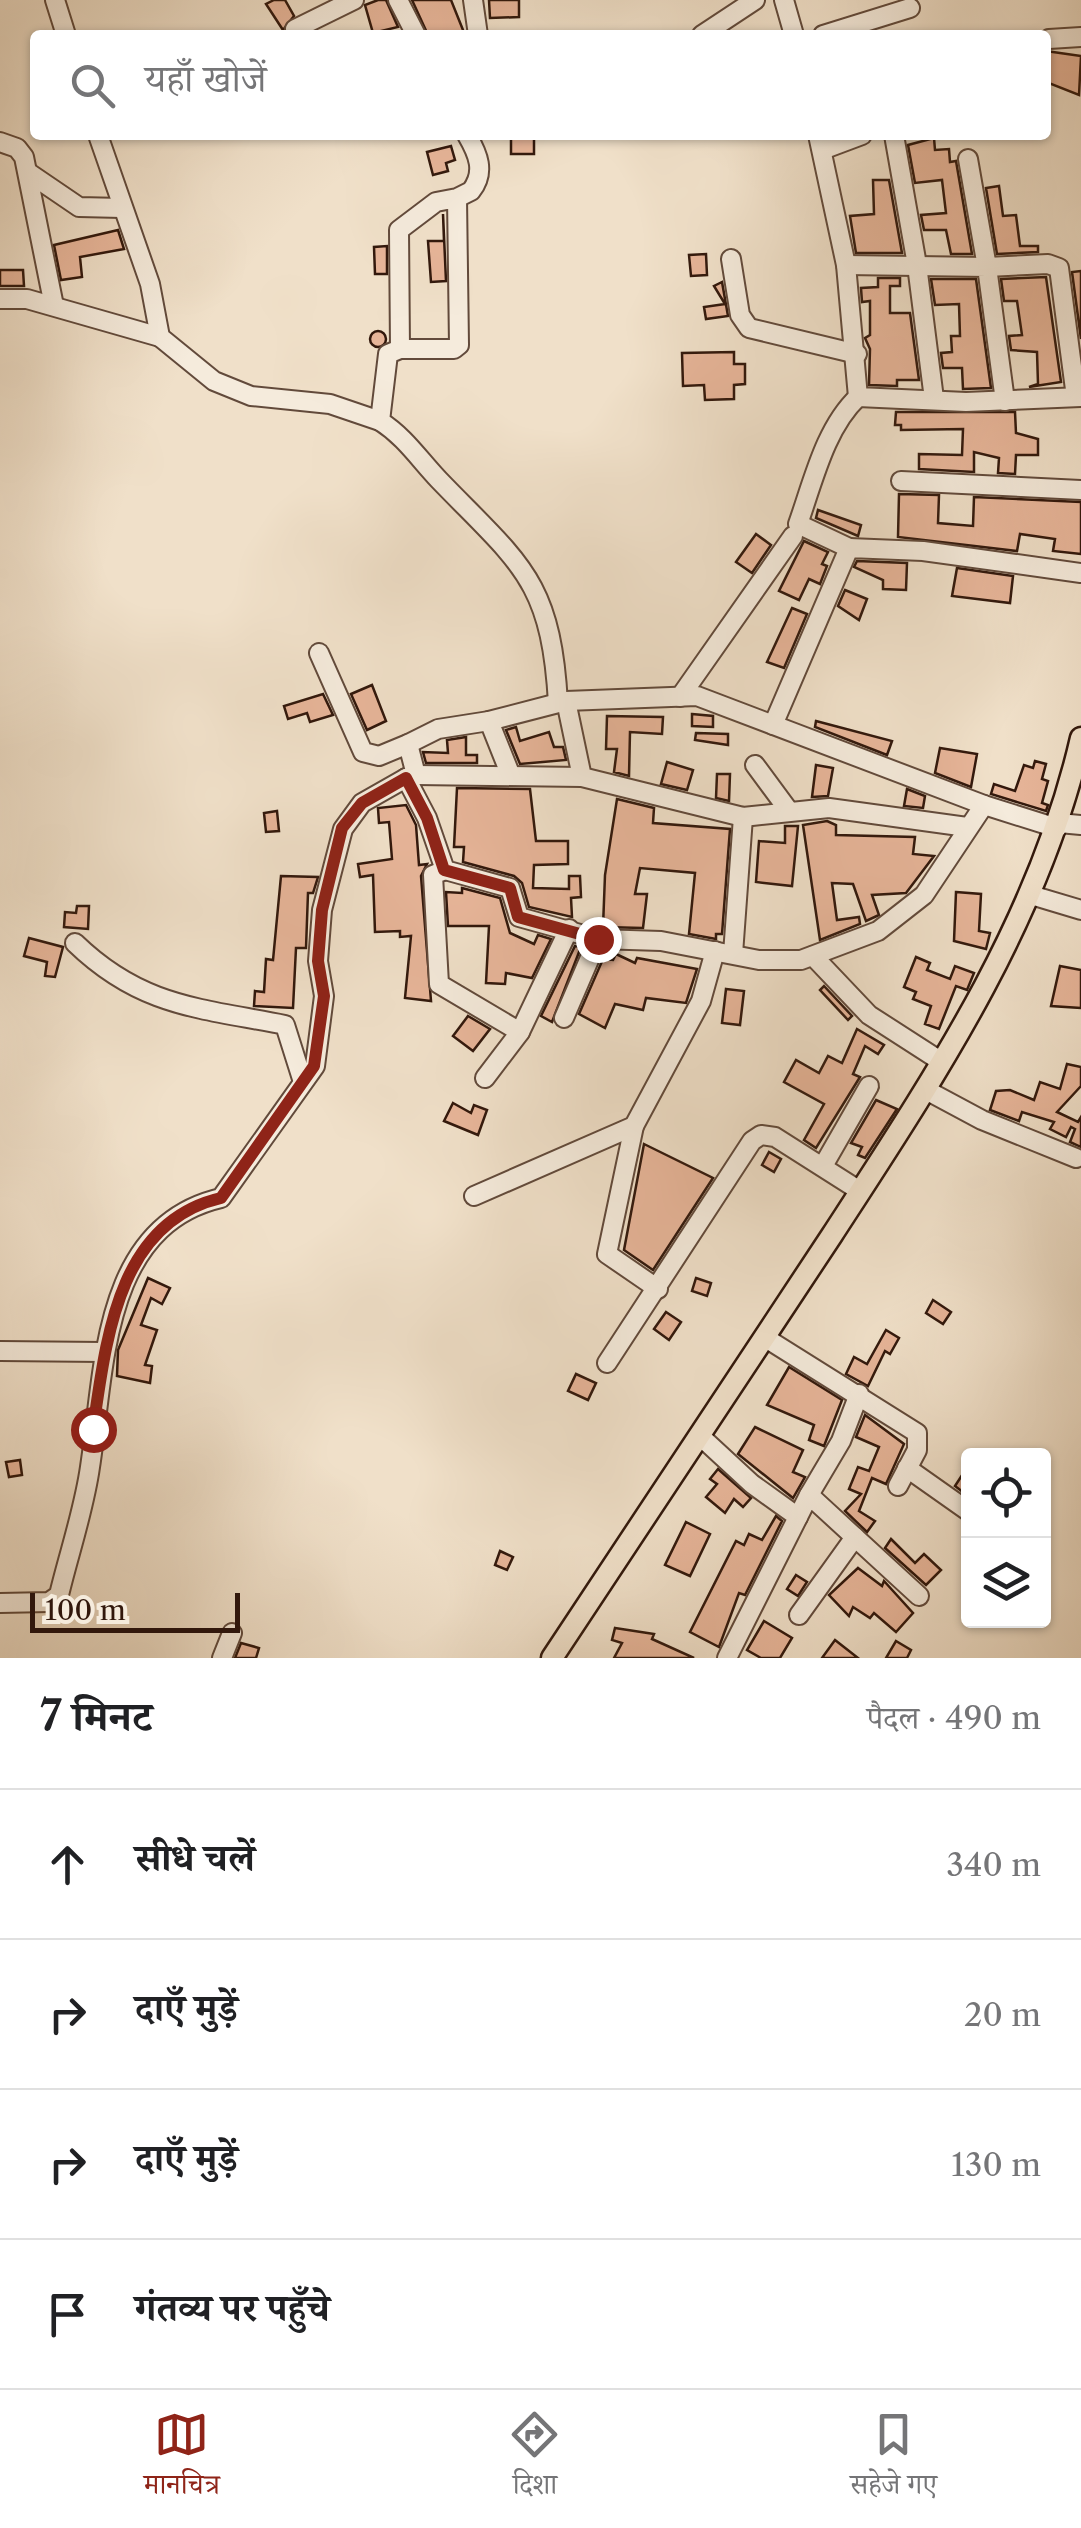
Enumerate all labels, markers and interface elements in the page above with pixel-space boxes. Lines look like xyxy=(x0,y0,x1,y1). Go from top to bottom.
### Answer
search box xyxy=(30,30,1051,140)
text: यहाँ खोजें xyxy=(145,55,266,102)
icon: search xyxy=(65,58,120,113)
route end xyxy=(576,917,622,963)
route start xyxy=(71,1407,117,1453)
map controls xyxy=(961,1448,1051,1628)
button: locate xyxy=(961,1448,1051,1538)
button: layers xyxy=(961,1538,1051,1628)
scale bar xyxy=(30,1588,240,1632)
text: 100 m xyxy=(45,1593,126,1627)
text: 7 मिनट xyxy=(40,1690,152,1742)
text: पैदल · 490 m xyxy=(867,1698,1041,1737)
text: सीधे चलें xyxy=(135,1834,255,1881)
icon: ahead xyxy=(40,1837,95,1892)
text: 340 m xyxy=(946,1845,1041,1884)
text: दाएँ मुड़ें xyxy=(135,1984,238,2031)
icon: right xyxy=(40,1987,95,2042)
text: 20 m xyxy=(964,1995,1041,2034)
text: दाएँ मुड़ें xyxy=(135,2134,238,2181)
icon: right xyxy=(40,2137,95,2192)
text: 130 m xyxy=(951,2145,1041,2184)
text: गंतव्य पर पहुँचे xyxy=(135,2284,330,2331)
icon: arrive xyxy=(40,2287,95,2342)
tab: मानचित्र xyxy=(144,2407,220,2512)
tab: दिशा xyxy=(507,2407,562,2512)
tab: सहेजे गए xyxy=(850,2407,937,2512)

